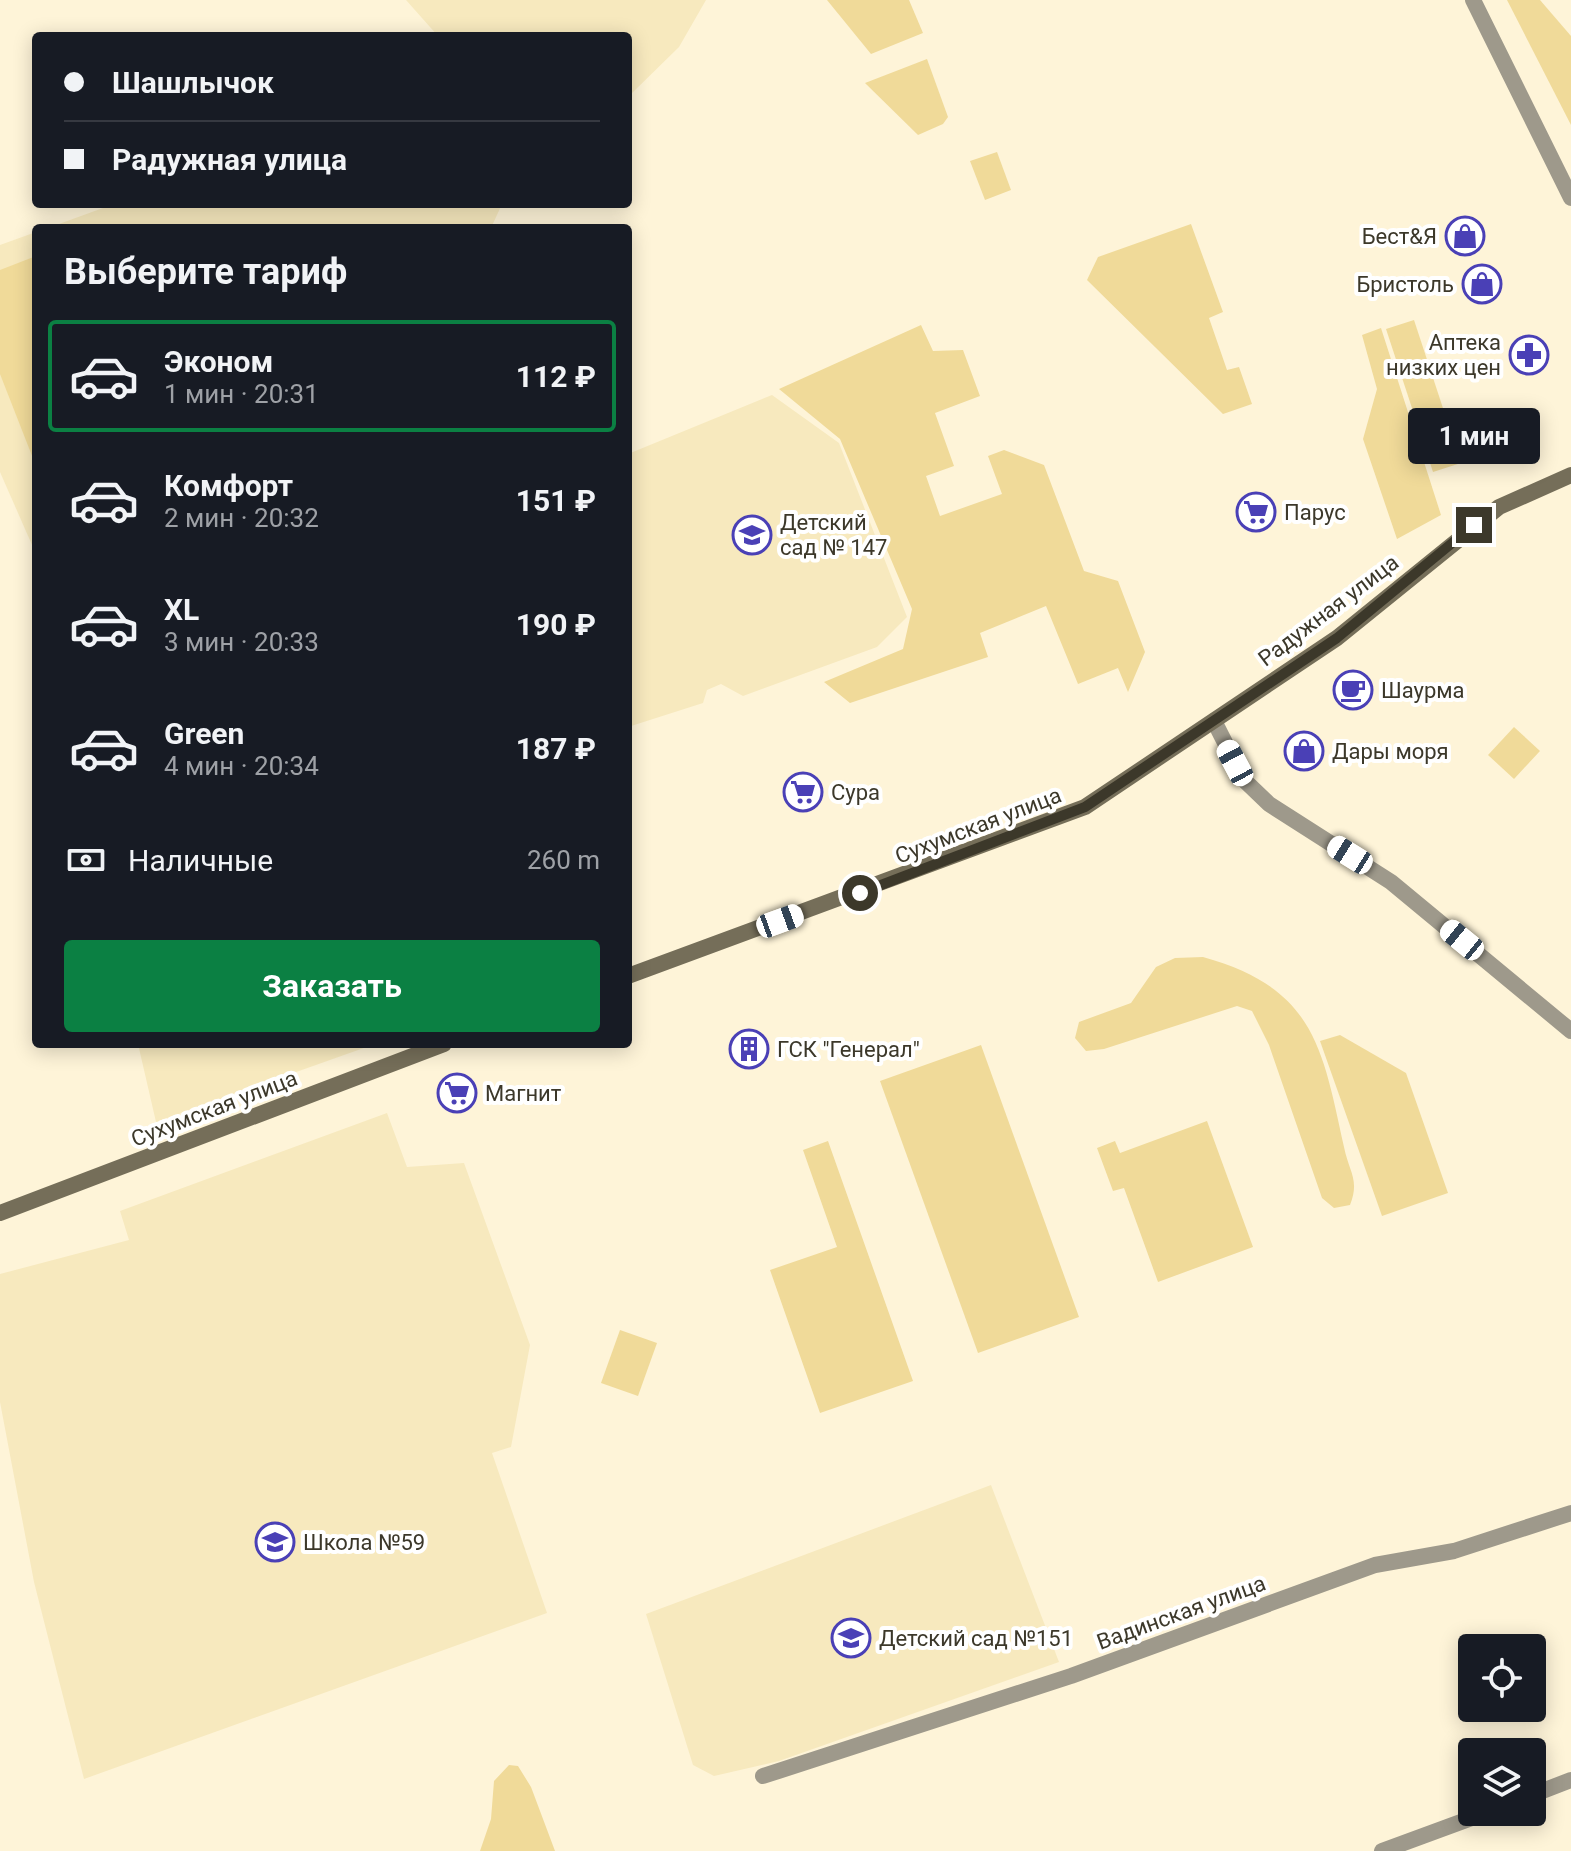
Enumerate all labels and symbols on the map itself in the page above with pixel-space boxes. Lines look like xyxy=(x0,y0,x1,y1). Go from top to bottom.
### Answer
shop icon: Бест&Я xyxy=(1444,215,1486,257)
place label: Бест&Я xyxy=(1362,224,1437,249)
shop icon: Бристоль xyxy=(1461,263,1503,305)
place label: Бристоль xyxy=(1356,272,1454,297)
place label: Аптека низких цен xyxy=(1386,330,1501,380)
pharmacy icon: Аптека низких цен xyxy=(1508,334,1550,376)
callout: 1 мин xyxy=(1408,409,1540,465)
supermarket icon: Парус xyxy=(1235,491,1277,533)
place label: Парус xyxy=(1284,500,1346,525)
route end xyxy=(1456,507,1492,543)
place label: Детский сад № 147 xyxy=(780,510,887,560)
school or university icon: Детский сад № 147 xyxy=(731,514,773,556)
street label: Радужная улица xyxy=(1253,550,1403,671)
cafe icon: Шаурма xyxy=(1332,669,1374,711)
place label: Шаурма xyxy=(1381,678,1465,703)
shop icon: Дары моря xyxy=(1283,730,1325,772)
car xyxy=(1213,736,1257,790)
place label: Дары моря xyxy=(1332,739,1449,764)
supermarket icon: Сура xyxy=(782,771,824,813)
place label: Сура xyxy=(831,780,880,805)
street label: Сухумская улица xyxy=(892,782,1065,869)
car xyxy=(1323,832,1377,878)
route start xyxy=(842,875,878,911)
car xyxy=(753,902,807,940)
car xyxy=(1436,916,1488,964)
building icon: ГСК "Генерал" xyxy=(728,1028,770,1070)
place label: ГСК "Генерал" xyxy=(777,1037,920,1062)
street label: Сухумская улица xyxy=(128,1065,301,1152)
supermarket icon: Магнит xyxy=(436,1072,478,1114)
place label: Магнит xyxy=(485,1081,562,1106)
school or university icon: Школа №59 xyxy=(254,1521,296,1563)
place label: Школа №59 xyxy=(303,1530,425,1555)
street label: Вадинская улица xyxy=(1093,1570,1269,1655)
school or university icon: Детский сад №151 xyxy=(830,1617,872,1659)
place label: Детский сад №151 xyxy=(879,1626,1073,1651)

